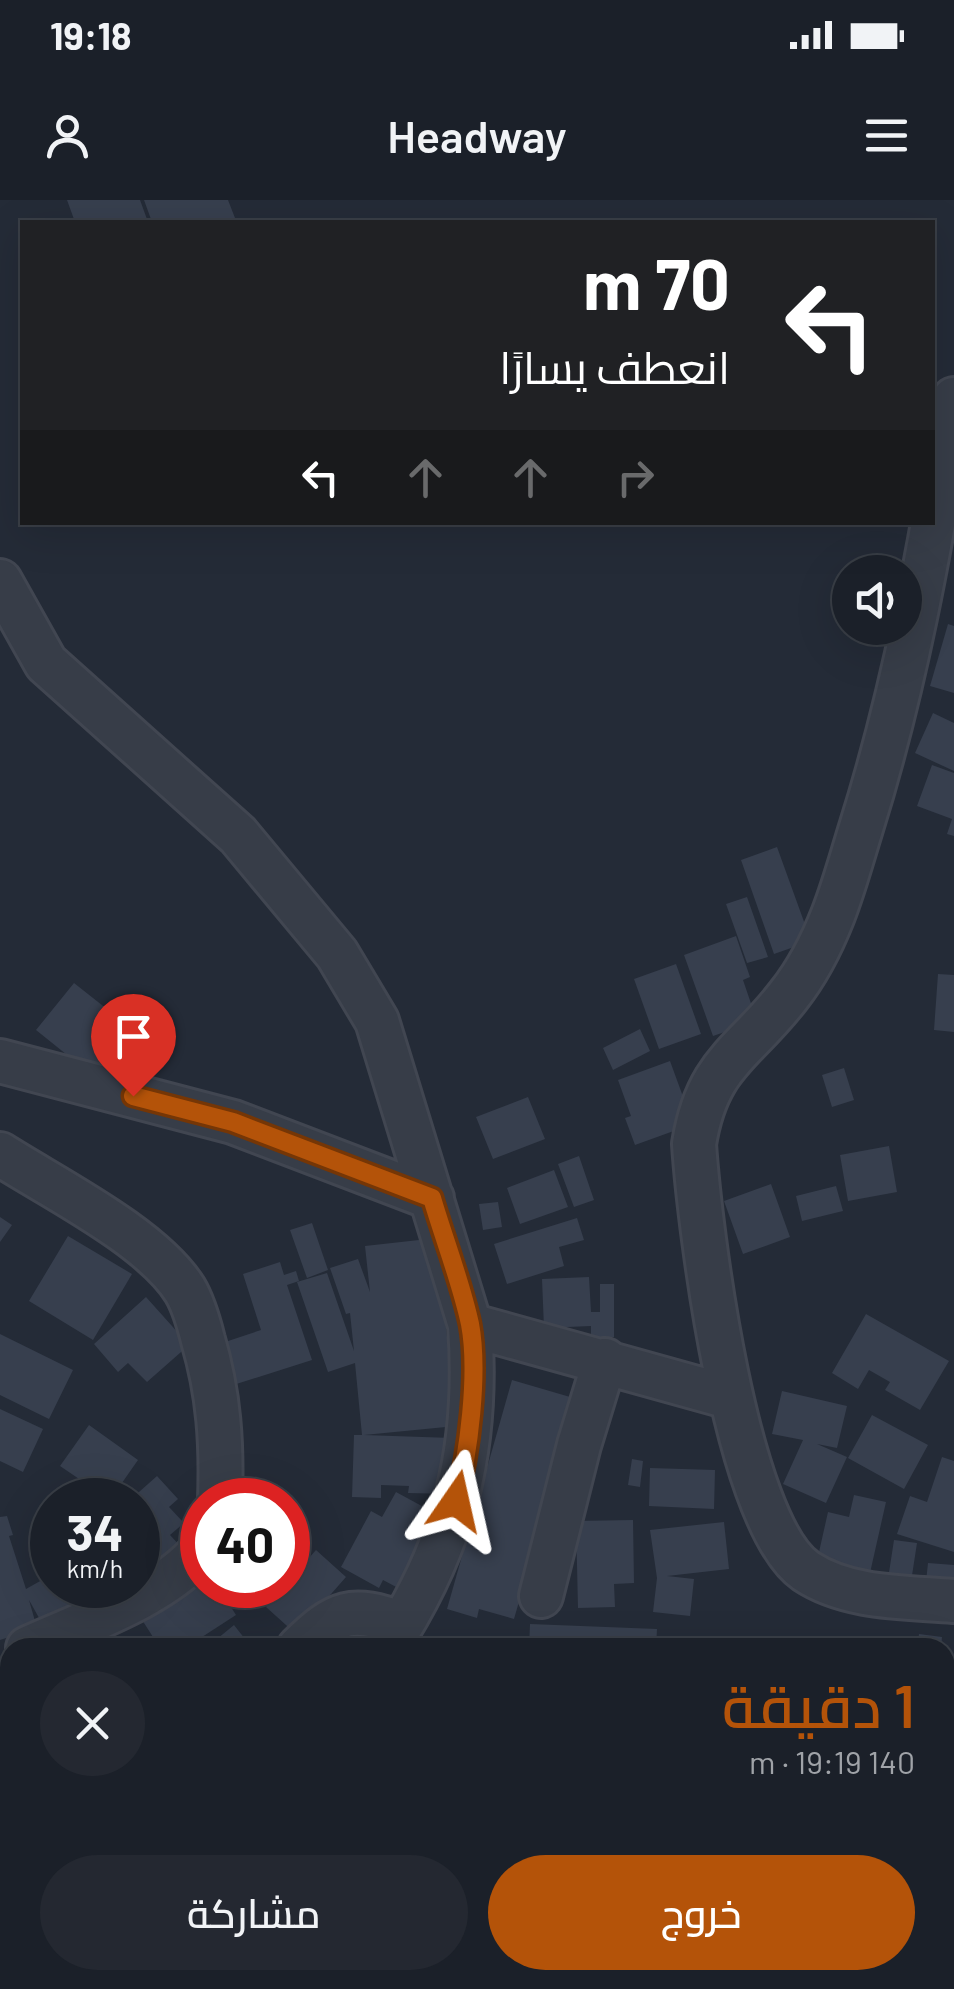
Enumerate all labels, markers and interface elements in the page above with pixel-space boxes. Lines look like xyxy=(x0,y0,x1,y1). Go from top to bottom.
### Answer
text: 19:18 xyxy=(50,12,131,58)
icon: person xyxy=(40,108,95,163)
text: Headway xyxy=(387,108,567,162)
icon: menu xyxy=(859,108,914,163)
text: 70 m xyxy=(583,240,730,324)
icon: left xyxy=(765,260,895,390)
text: انعطف يسارًا xyxy=(499,339,730,393)
icon: left xyxy=(293,450,348,505)
icon: ahead xyxy=(398,450,453,505)
icon: ahead xyxy=(503,450,558,505)
icon: right xyxy=(608,450,663,505)
map controls xyxy=(832,555,922,645)
button: sound xyxy=(832,555,922,645)
pin xyxy=(91,994,176,1097)
icon: arrive xyxy=(106,1009,161,1064)
position arrow xyxy=(404,1449,508,1553)
speed limit sign: 40 xyxy=(180,1478,310,1608)
text: 34 xyxy=(66,1501,124,1561)
text: km/h xyxy=(67,1553,123,1583)
text: 1 دقيقة xyxy=(722,1668,915,1740)
button: close xyxy=(40,1671,145,1776)
text: 140 m · 19:19 xyxy=(749,1742,915,1780)
button: مشاركة xyxy=(40,1855,468,1970)
button: خروج xyxy=(488,1855,915,1970)

